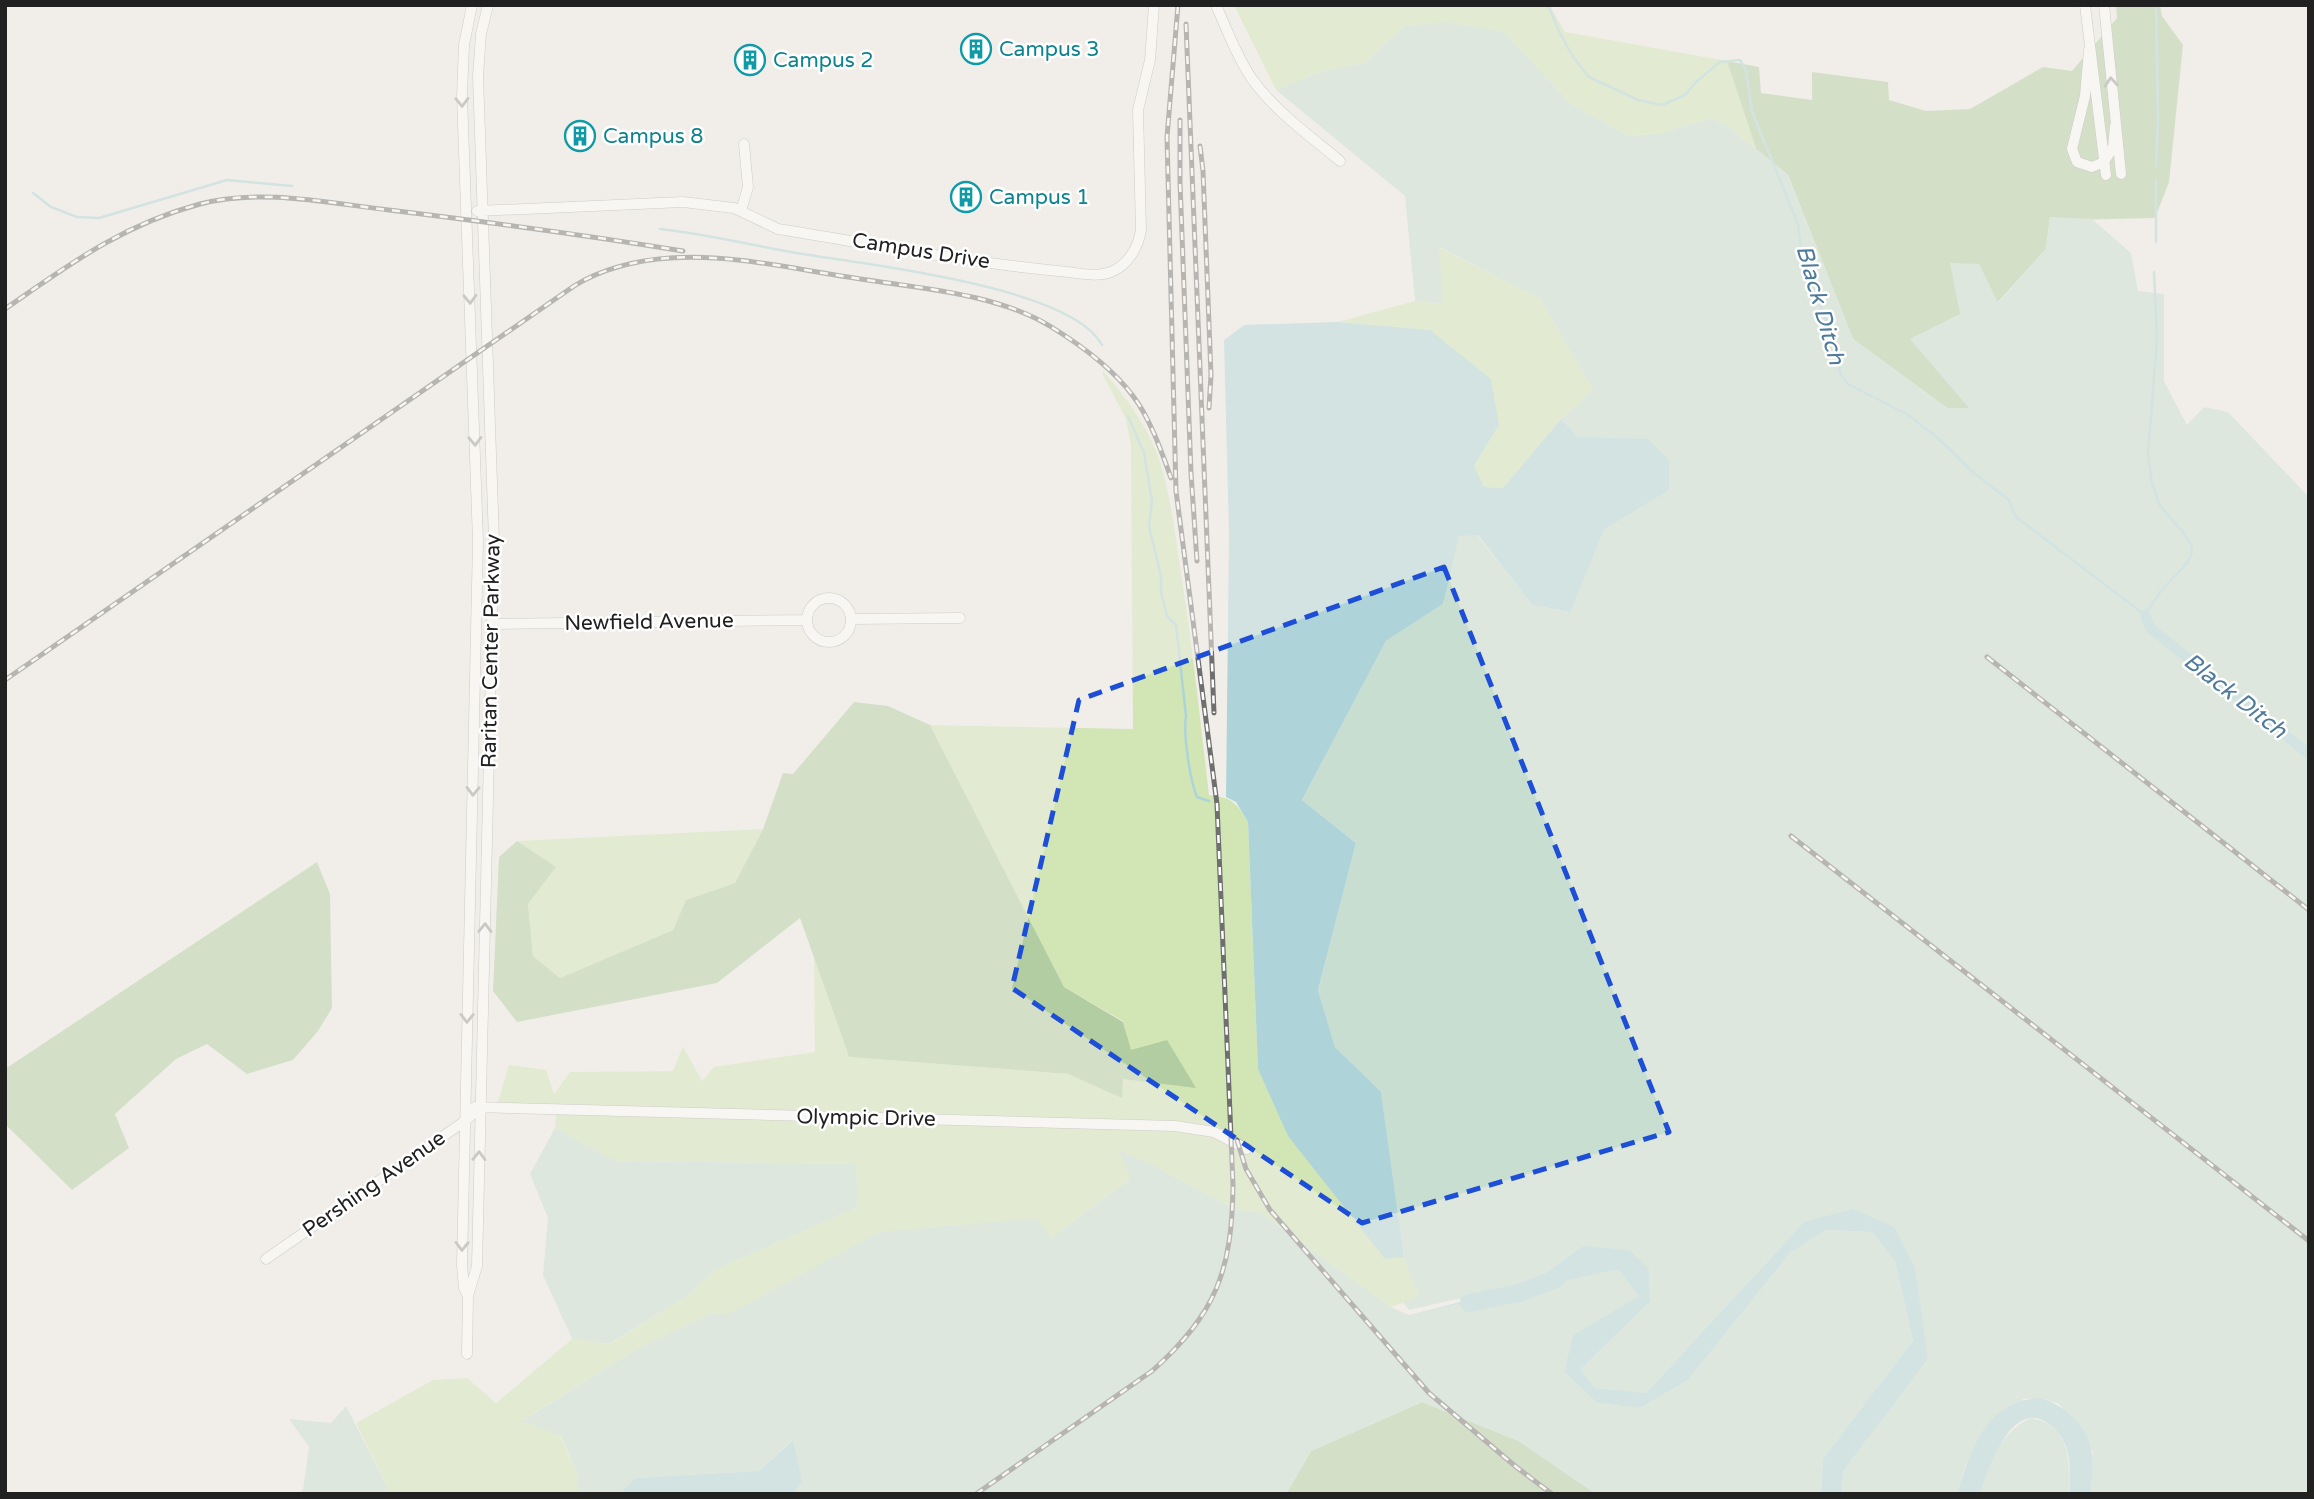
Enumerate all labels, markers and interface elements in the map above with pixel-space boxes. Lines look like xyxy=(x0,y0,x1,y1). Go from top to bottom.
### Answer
building icon: Campus 3 xyxy=(959,32,993,66)
place label: Campus 3 xyxy=(999,37,1099,62)
building icon: Campus 2 xyxy=(733,43,767,77)
place label: Campus 2 xyxy=(773,48,873,73)
one-way arrow xyxy=(2104,77,2119,88)
one-way arrow xyxy=(454,97,470,107)
building icon: Campus 8 xyxy=(563,119,597,153)
place label: Campus 8 xyxy=(603,124,703,149)
building icon: Campus 1 xyxy=(949,180,983,214)
place label: Campus 1 xyxy=(989,185,1089,210)
street label: Campus Drive xyxy=(850,228,992,274)
water label: Black Ditch xyxy=(1790,242,1851,369)
one-way arrow xyxy=(463,294,478,305)
one-way arrow xyxy=(468,436,483,447)
street label: Raritan Center Parkway xyxy=(476,534,506,768)
street label: Newfield Avenue xyxy=(564,608,734,636)
water label: Black Ditch xyxy=(2178,647,2293,745)
one-way arrow xyxy=(465,786,480,797)
one-way arrow xyxy=(477,923,492,934)
one-way arrow xyxy=(460,1013,475,1024)
street label: Olympic Drive xyxy=(796,1104,936,1132)
street label: Pershing Avenue xyxy=(298,1125,450,1243)
one-way arrow xyxy=(472,1150,487,1161)
one-way arrow xyxy=(454,1241,470,1252)

